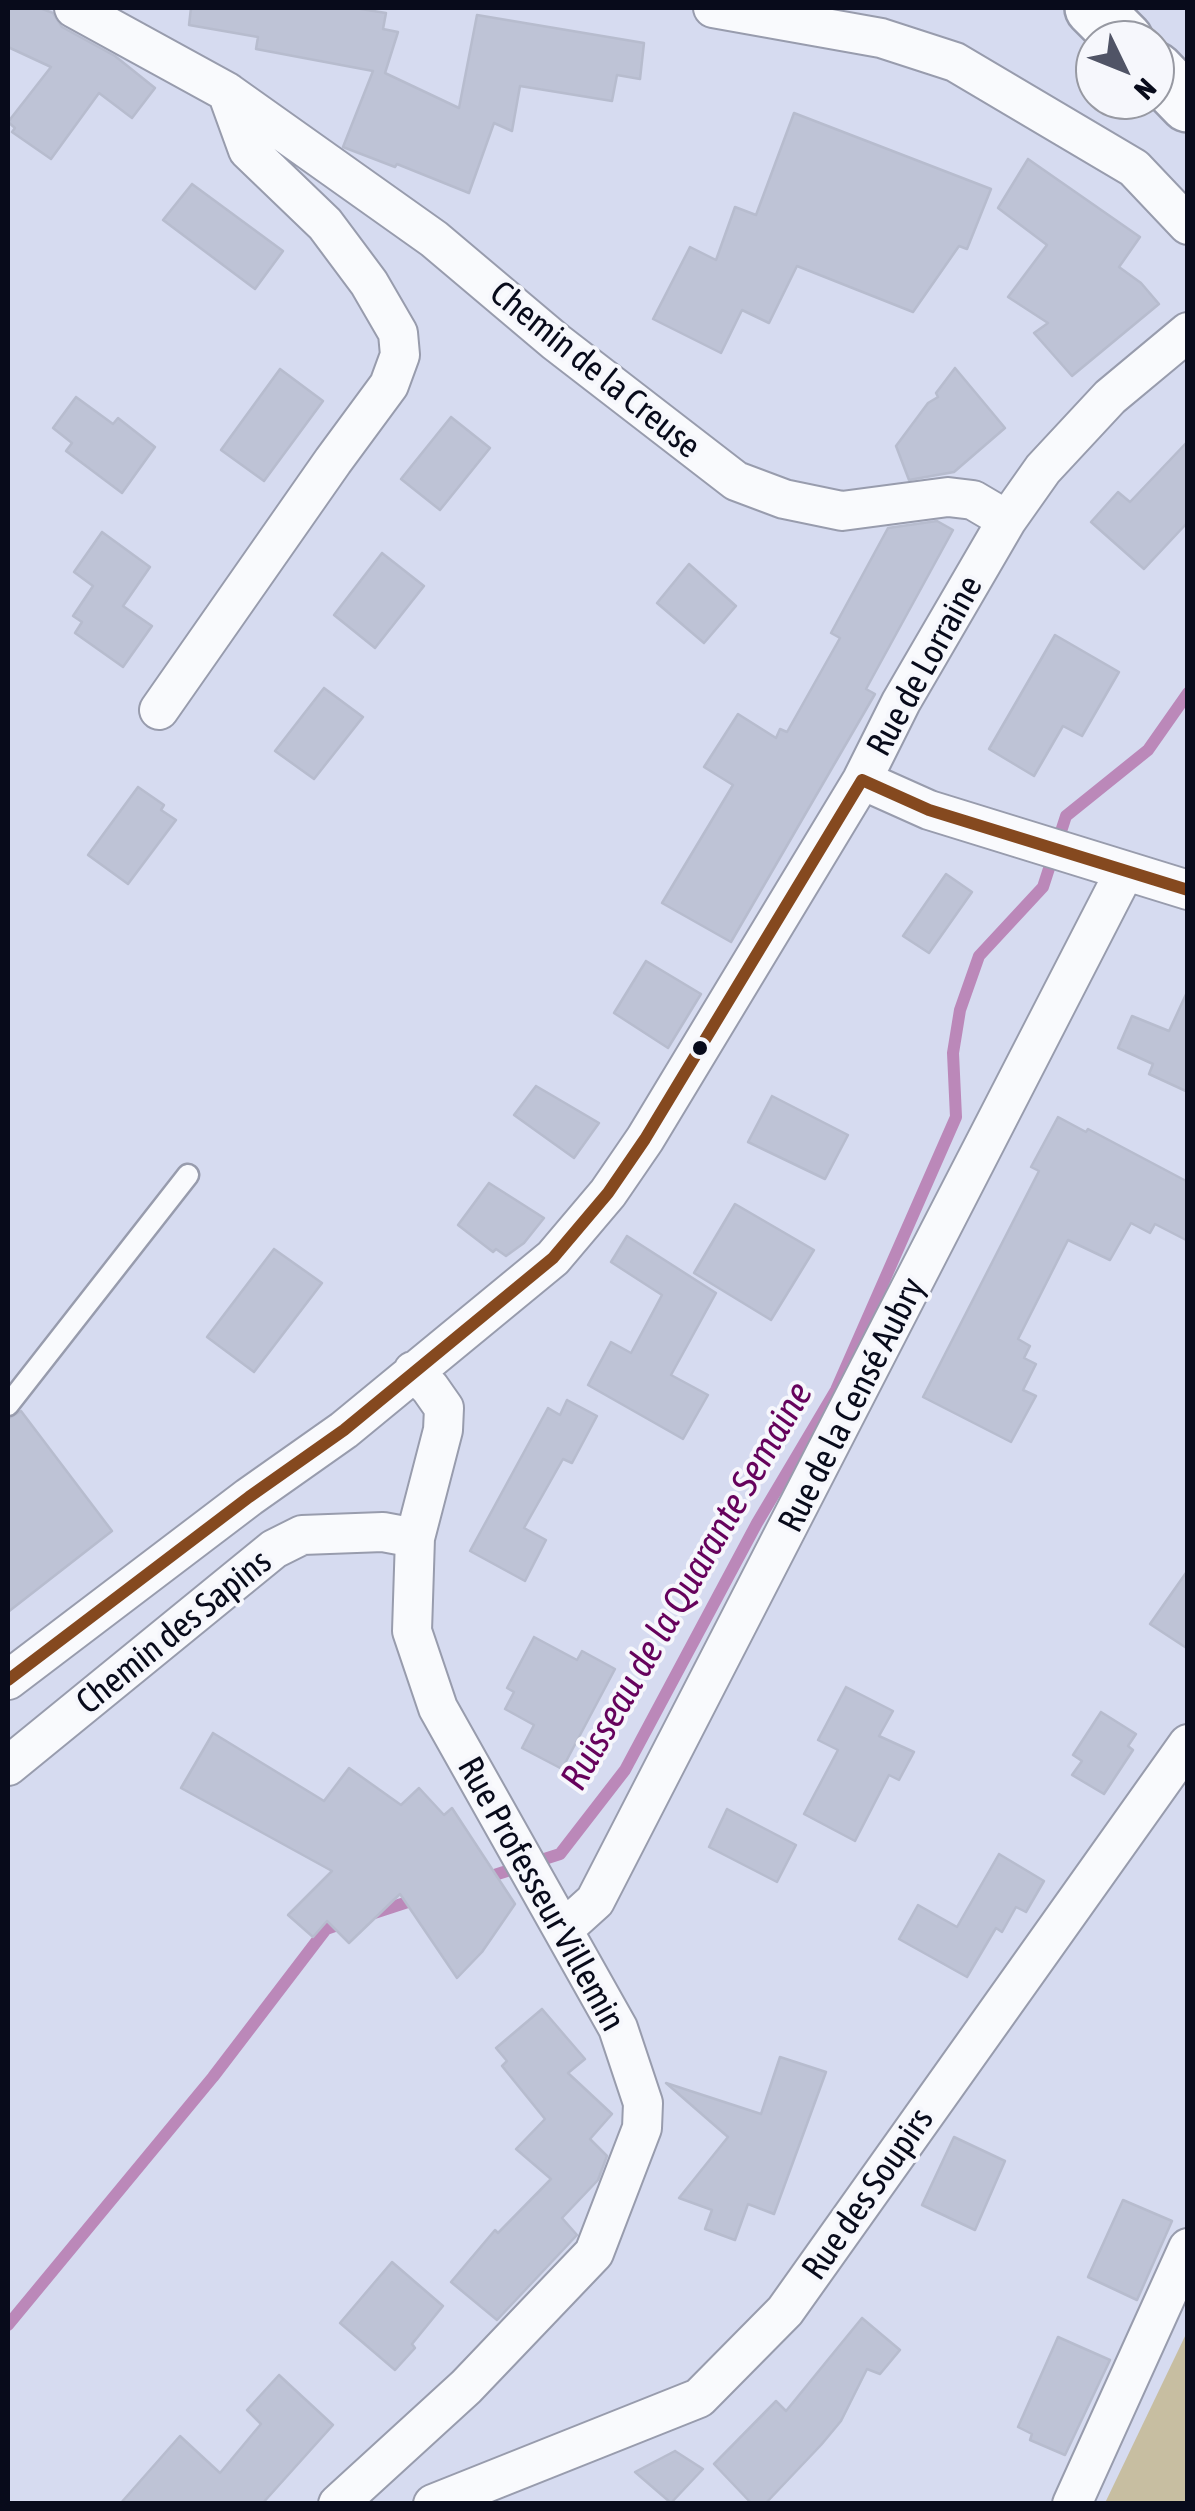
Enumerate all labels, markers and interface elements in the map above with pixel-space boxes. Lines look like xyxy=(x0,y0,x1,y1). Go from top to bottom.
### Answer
north arrow xyxy=(1075,20,1175,120)
text: N xyxy=(1128,72,1163,106)
street label: Chemin de la Creuse xyxy=(481,272,709,468)
street label: Rue de Lorraine xyxy=(858,569,992,763)
unlabelled marker xyxy=(690,1038,710,1058)
street label: Rue de la Censé Aubry xyxy=(770,1271,934,1539)
water label: Ruisseau de la Quarante Semaine xyxy=(551,1374,823,1798)
street label: Chemin des Sapins xyxy=(68,1541,280,1723)
street label: Rue Professeur Villemin xyxy=(448,1750,634,2038)
street label: Rue des Soupirs xyxy=(793,2100,943,2288)

